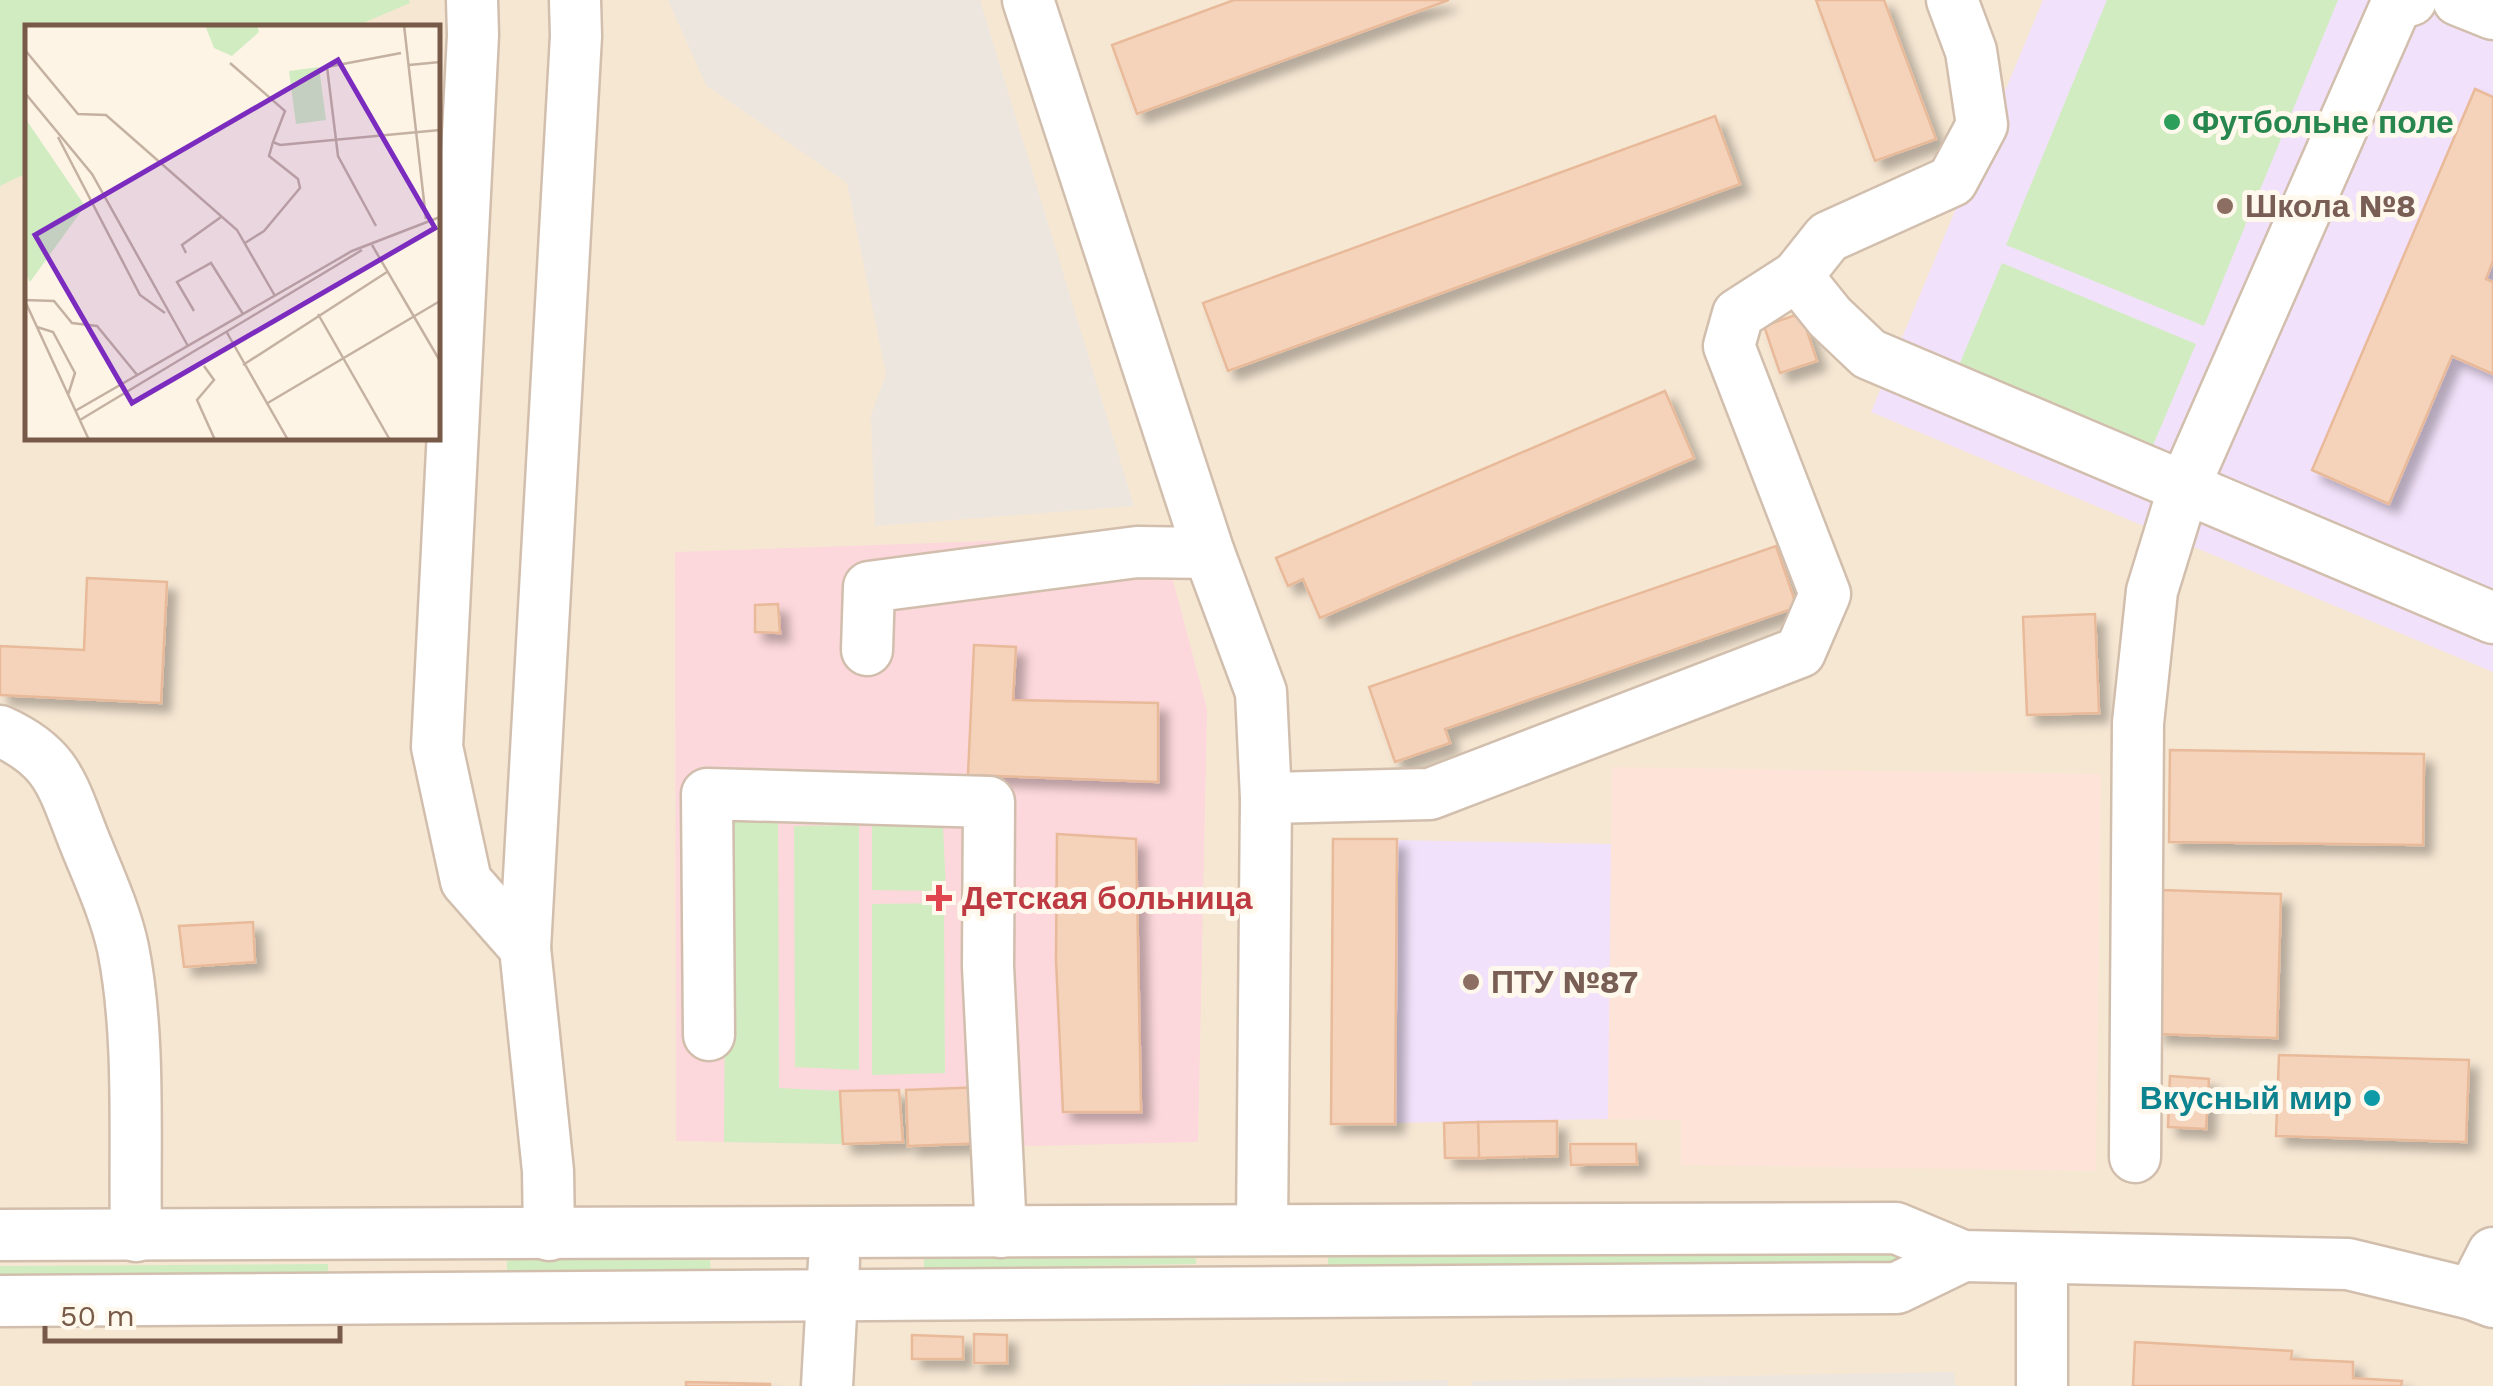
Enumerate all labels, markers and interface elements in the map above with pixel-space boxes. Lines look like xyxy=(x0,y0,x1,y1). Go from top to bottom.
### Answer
inset map xyxy=(25,25,440,440)
place label: Футбольне поле xyxy=(2192,103,2454,141)
marker: Футбольне поле xyxy=(2161,111,2183,133)
place label: Школа №8 xyxy=(2245,187,2416,225)
marker: Школа №8 xyxy=(2214,195,2236,217)
place label: Детская больница xyxy=(962,879,1253,917)
marker: Детская больница xyxy=(926,885,952,911)
place label: ПТУ №87 xyxy=(1491,963,1638,1001)
marker: ПТУ №87 xyxy=(1460,971,1482,993)
place label: Вкусный мир xyxy=(2140,1079,2352,1117)
marker: Вкусный мир xyxy=(2361,1087,2383,1109)
scale bar xyxy=(45,1281,340,1343)
text: 50 m xyxy=(60,1298,135,1333)

